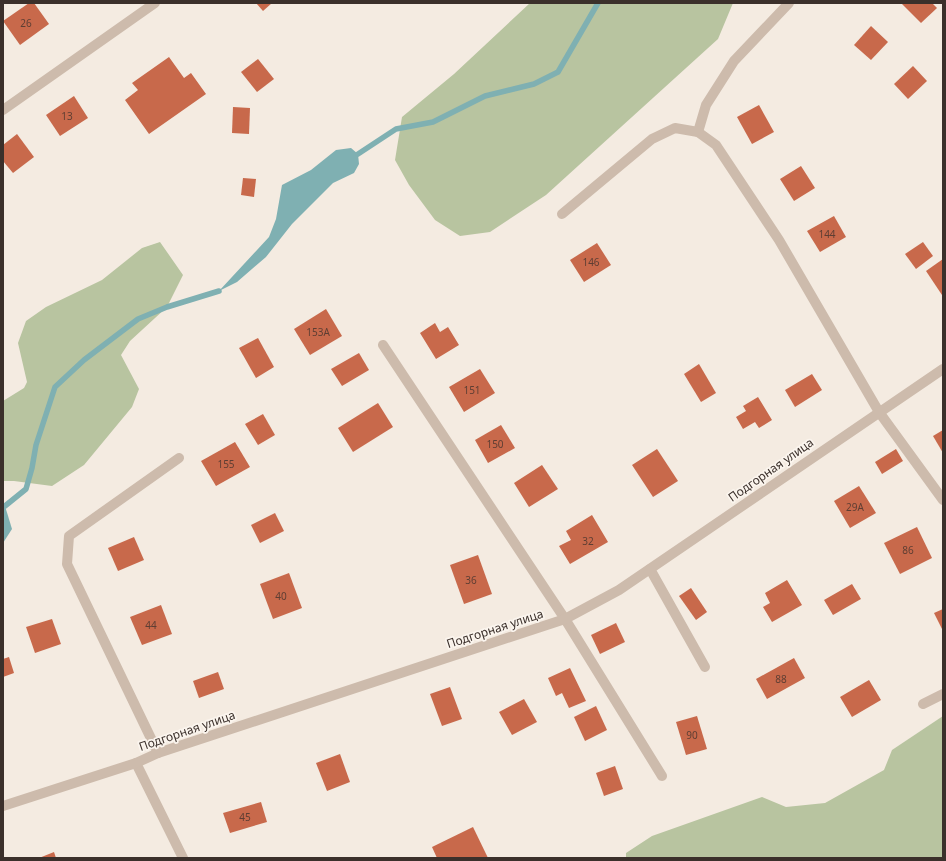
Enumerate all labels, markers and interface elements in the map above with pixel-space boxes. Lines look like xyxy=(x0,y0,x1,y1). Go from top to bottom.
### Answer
house number: 26 xyxy=(20,16,32,30)
house number: 13 xyxy=(61,109,73,123)
house number: 144 xyxy=(818,227,836,241)
house number: 146 xyxy=(582,255,600,269)
house number: 153А xyxy=(306,325,330,339)
house number: 151 xyxy=(463,383,481,397)
street label: Подгорная улица xyxy=(725,434,817,505)
house number: 150 xyxy=(486,437,504,451)
house number: 155 xyxy=(217,457,235,471)
house number: 29А xyxy=(846,500,865,514)
house number: 32 xyxy=(582,534,594,548)
house number: 86 xyxy=(902,543,914,557)
house number: 36 xyxy=(465,573,477,587)
house number: 40 xyxy=(275,589,287,603)
street label: Подгорная улица xyxy=(444,605,545,652)
house number: 44 xyxy=(145,618,157,632)
house number: 88 xyxy=(775,672,787,686)
street label: Подгорная улица xyxy=(136,706,237,755)
house number: 90 xyxy=(686,728,698,742)
house number: 45 xyxy=(239,810,251,824)

